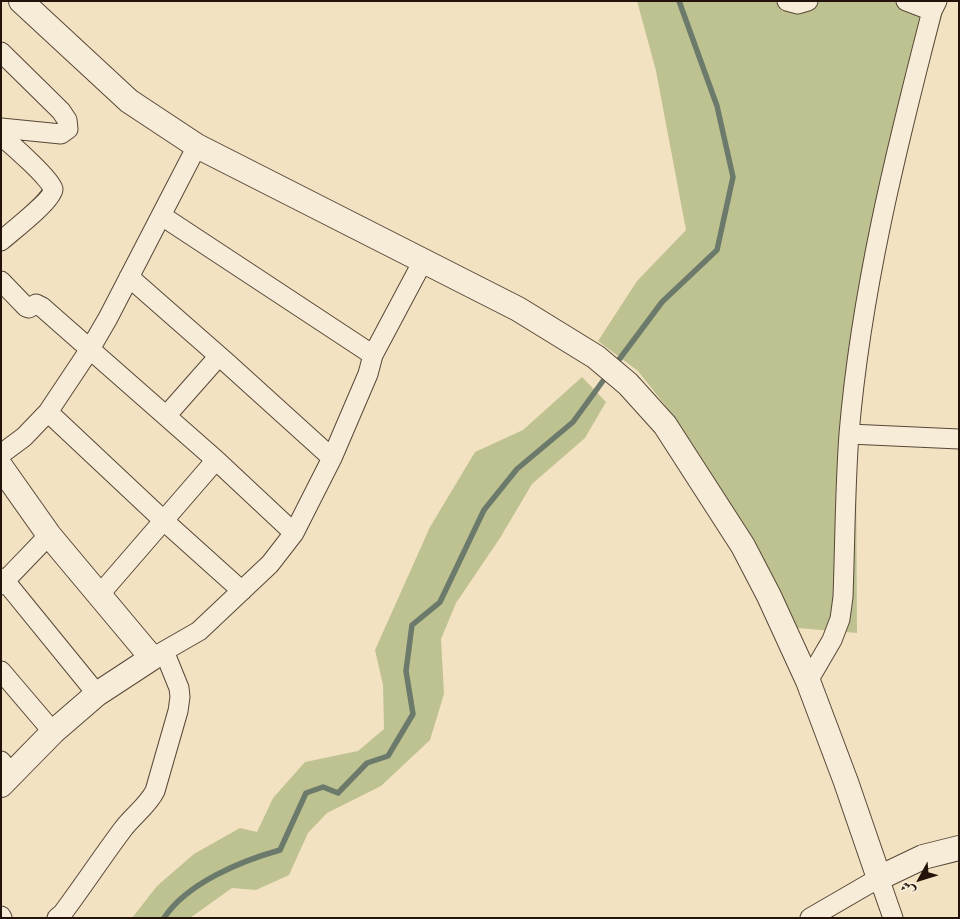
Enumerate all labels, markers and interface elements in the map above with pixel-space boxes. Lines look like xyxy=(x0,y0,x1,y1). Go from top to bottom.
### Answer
north arrow xyxy=(895,854,945,904)
text: ش xyxy=(897,877,920,900)

